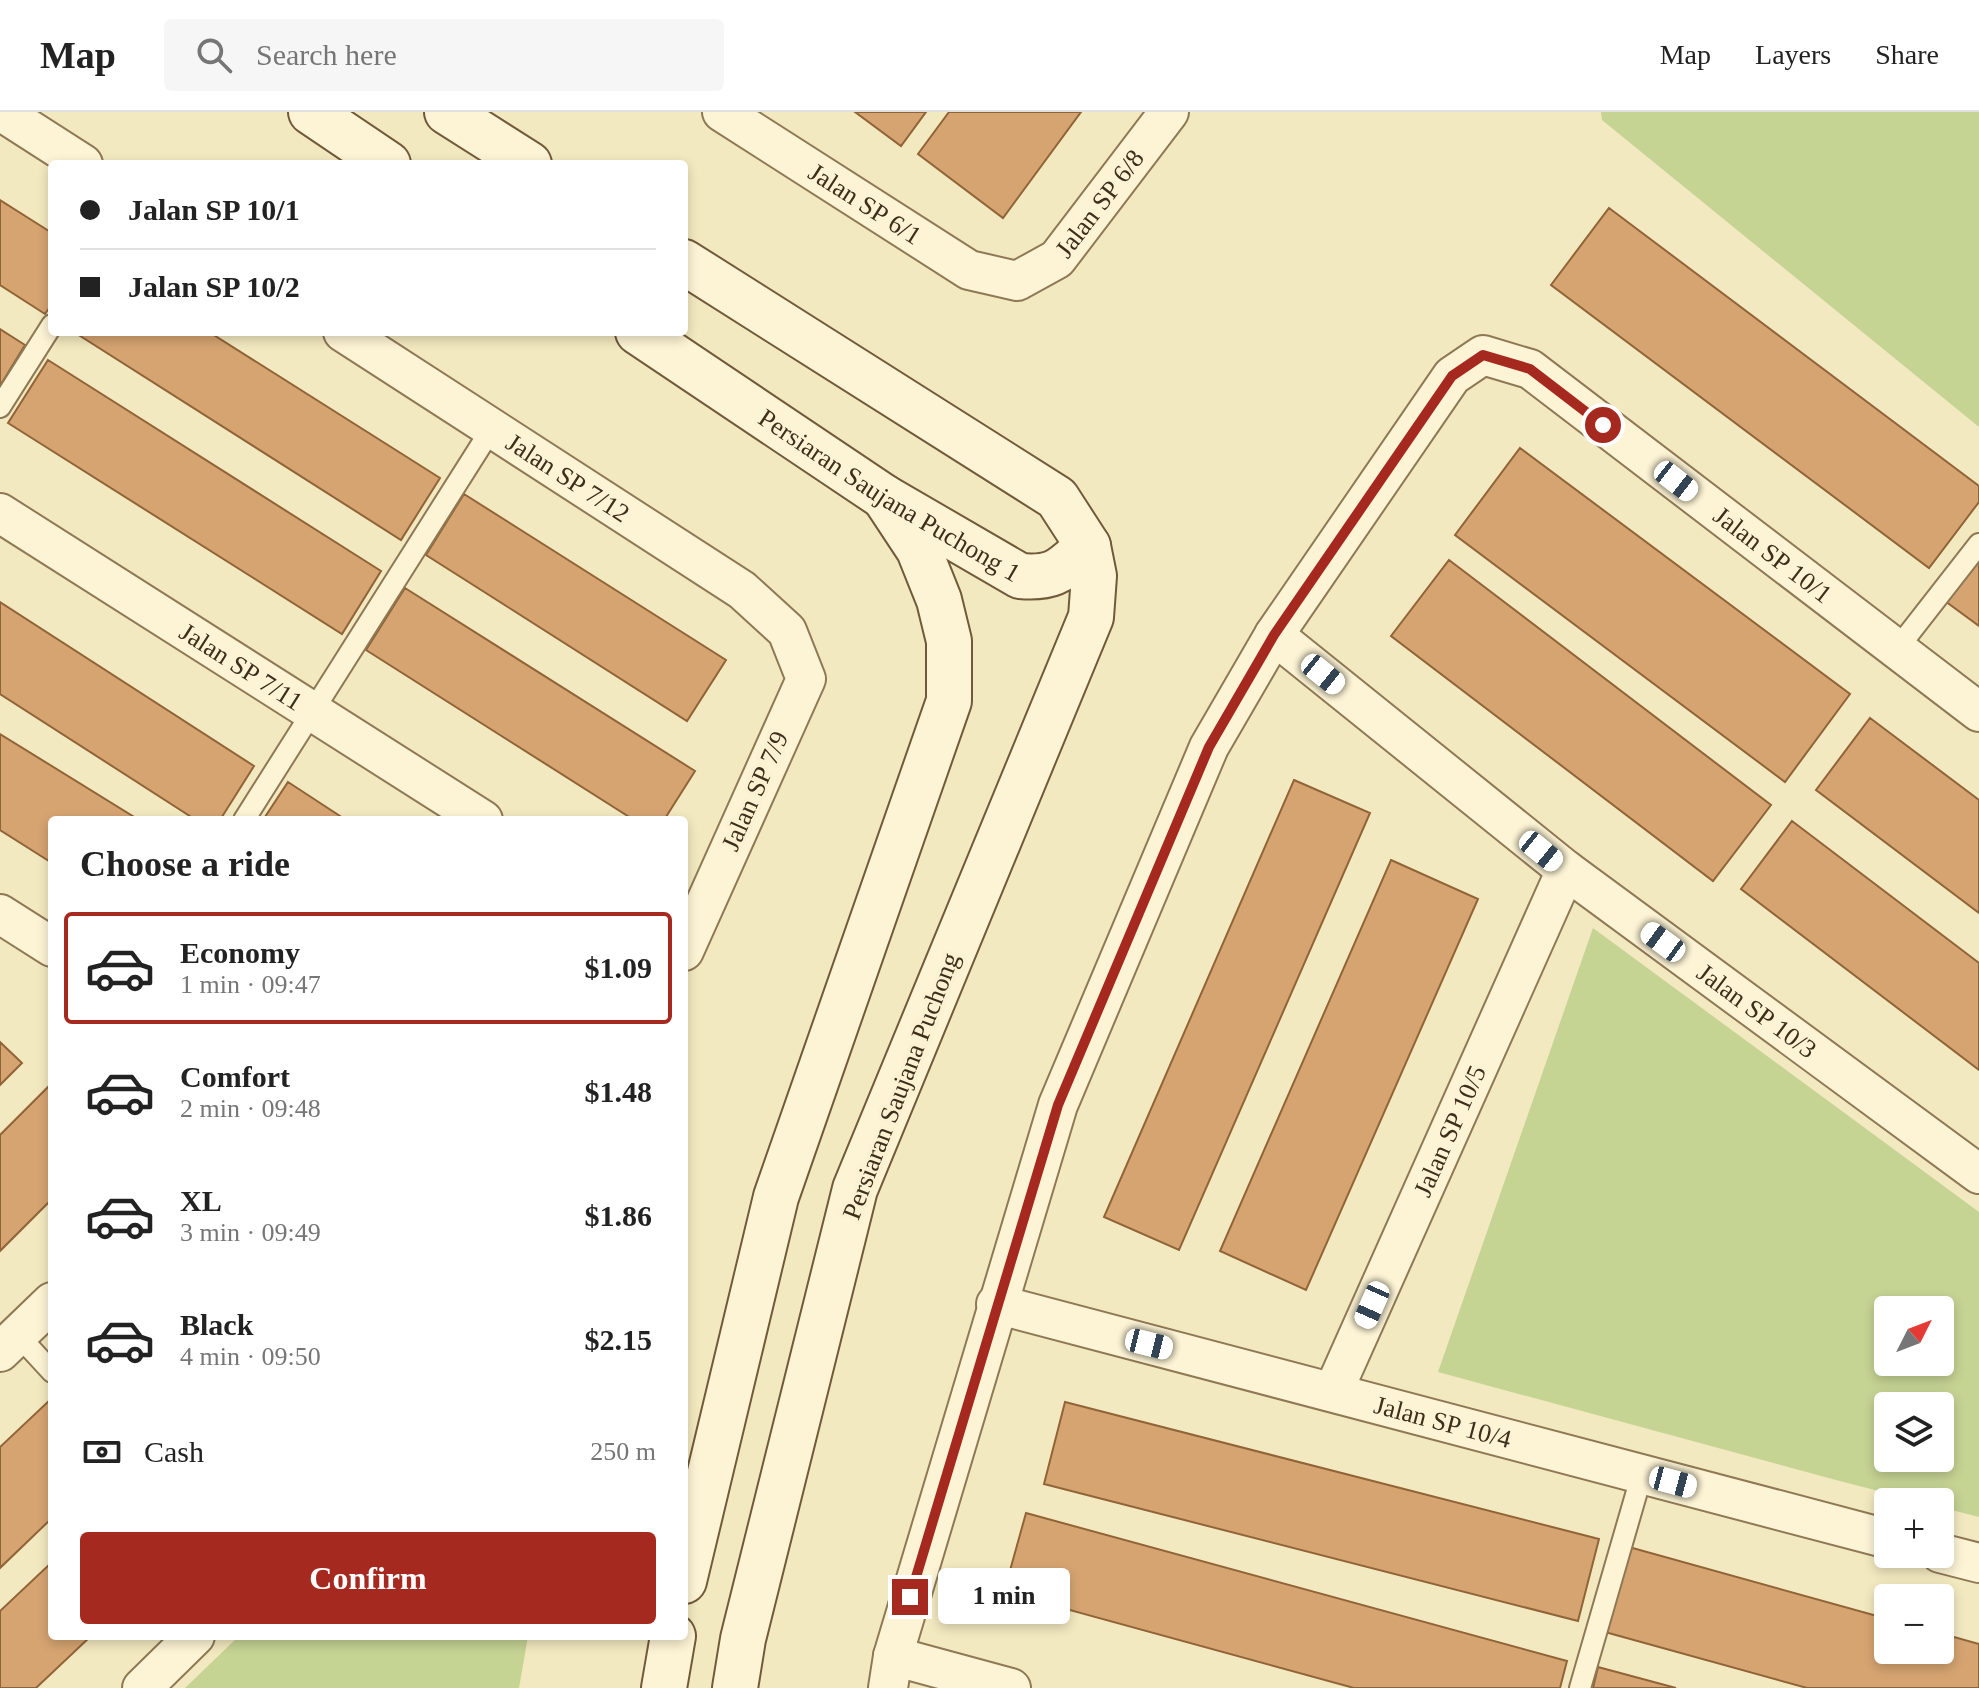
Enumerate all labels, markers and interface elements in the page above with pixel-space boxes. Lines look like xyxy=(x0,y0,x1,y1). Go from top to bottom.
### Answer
search box xyxy=(164,19,724,91)
icon: search xyxy=(192,33,236,77)
text: Map xyxy=(40,34,116,76)
text: Search here xyxy=(256,38,397,71)
text: Map xyxy=(1660,39,1711,70)
text: Layers xyxy=(1755,39,1831,70)
text: Share xyxy=(1875,39,1939,70)
street label: Jalan SP 6/8 xyxy=(1049,144,1150,263)
street label: Jalan SP 6/1 xyxy=(804,157,927,250)
text: Jalan SP 10/1 xyxy=(128,193,300,226)
text: Jalan SP 10/2 xyxy=(128,270,300,303)
street label: Persiaran Saujana Puchong 1 xyxy=(753,403,1025,587)
route start xyxy=(1585,407,1621,443)
street label: Jalan SP 7/12 xyxy=(501,427,635,528)
car xyxy=(1650,457,1702,505)
street label: Jalan SP 10/1 xyxy=(1708,500,1838,609)
street label: Jalan SP 7/11 xyxy=(175,617,308,716)
car xyxy=(1297,650,1349,698)
street label: Jalan SP 7/9 xyxy=(716,727,794,855)
car xyxy=(1515,827,1567,875)
text: Choose a ride xyxy=(80,844,290,884)
car xyxy=(1637,918,1689,966)
icon: car xyxy=(84,932,156,1004)
text: Economy xyxy=(180,936,300,969)
street label: Persiaran Saujana Puchong xyxy=(837,949,965,1223)
text: $1.09 xyxy=(585,951,652,984)
street label: Jalan SP 10/3 xyxy=(1692,957,1822,1064)
text: 1 min · 09:47 xyxy=(180,970,321,999)
icon: car xyxy=(84,1056,156,1128)
text: Comfort xyxy=(180,1060,290,1093)
street label: Jalan SP 10/5 xyxy=(1408,1061,1491,1201)
text: $1.48 xyxy=(585,1075,652,1108)
text: 2 min · 09:48 xyxy=(180,1094,321,1123)
icon: car xyxy=(84,1180,156,1252)
text: XL xyxy=(180,1184,222,1217)
text: $1.86 xyxy=(585,1199,652,1232)
text: 3 min · 09:49 xyxy=(180,1218,321,1247)
car xyxy=(1351,1278,1393,1332)
north arrow xyxy=(1874,1296,1954,1376)
map controls xyxy=(1874,1296,1954,1664)
icon: car xyxy=(84,1304,156,1376)
text: Black xyxy=(180,1308,253,1341)
text: $2.15 xyxy=(585,1323,652,1356)
car xyxy=(1123,1327,1175,1361)
text: 4 min · 09:50 xyxy=(180,1342,321,1371)
street label: Jalan SP 10/4 xyxy=(1371,1390,1514,1454)
button: layers xyxy=(1874,1392,1954,1472)
icon: cash xyxy=(80,1430,124,1474)
text: Cash xyxy=(144,1435,204,1468)
text: 250 m xyxy=(590,1437,656,1466)
car xyxy=(1647,1464,1699,1500)
button: + xyxy=(1874,1488,1954,1568)
button: Confirm xyxy=(80,1532,656,1624)
callout: 1 min xyxy=(938,1569,1070,1625)
route end xyxy=(892,1579,928,1615)
text: 1 min xyxy=(973,1581,1035,1610)
button: − xyxy=(1874,1584,1954,1664)

